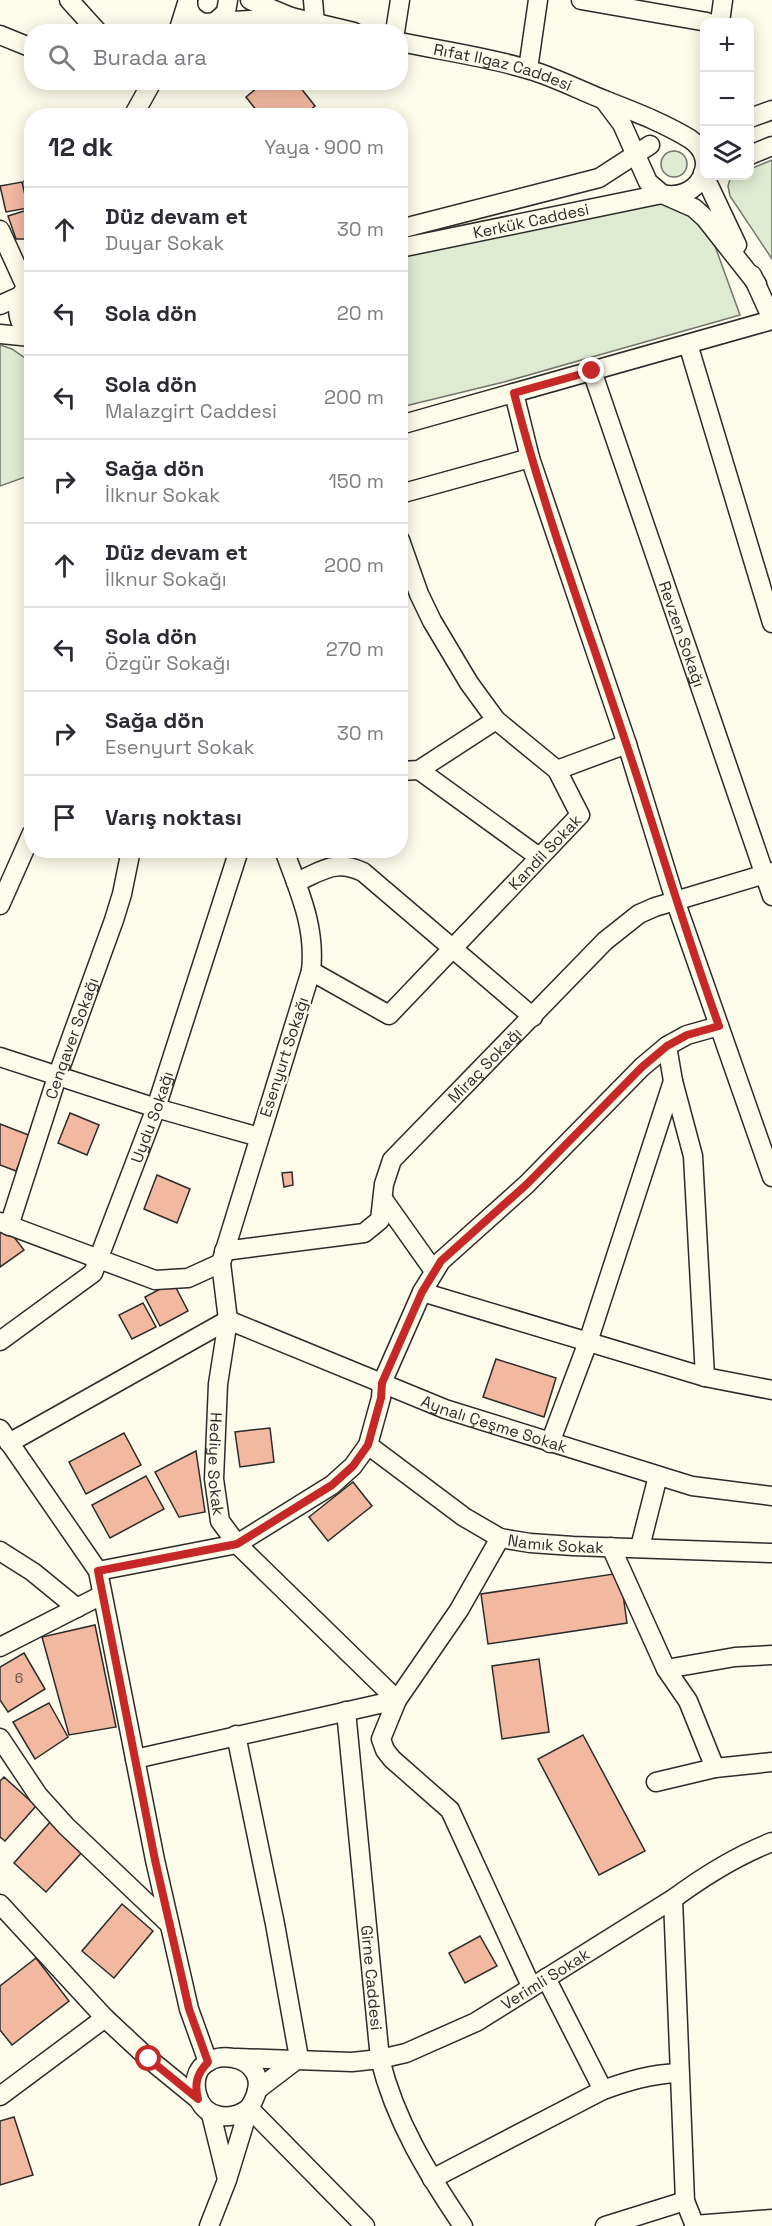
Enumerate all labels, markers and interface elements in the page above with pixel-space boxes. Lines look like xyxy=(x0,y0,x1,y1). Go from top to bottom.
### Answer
map controls xyxy=(700,18,754,180)
button: + xyxy=(700,18,754,72)
search box xyxy=(24,24,408,90)
street label: Rıfat Ilgaz Caddesi xyxy=(432,38,576,95)
icon: search xyxy=(45,41,78,74)
text: Burada ara xyxy=(93,43,207,71)
button: − xyxy=(700,72,754,126)
button: layers xyxy=(700,126,754,180)
text: 12 dk xyxy=(48,130,113,164)
text: Yaya · 900 m xyxy=(264,134,384,160)
street label: Kerkük Caddesi xyxy=(471,198,591,244)
text: Düz devam et xyxy=(105,202,248,230)
icon: ahead xyxy=(48,213,81,246)
text: 30 m xyxy=(337,216,384,242)
text: Duyar Sokak xyxy=(105,230,224,256)
icon: left xyxy=(48,297,81,330)
text: Sola dön xyxy=(105,299,197,327)
text: 20 m xyxy=(337,300,384,326)
route end xyxy=(578,357,604,383)
text: Sola dön xyxy=(105,370,197,398)
icon: left xyxy=(48,381,81,414)
text: 200 m xyxy=(324,384,384,410)
text: Malazgirt Caddesi xyxy=(105,398,277,424)
text: Sağa dön xyxy=(105,454,204,482)
icon: right xyxy=(48,465,81,498)
text: 150 m xyxy=(329,468,384,494)
text: İlknur Sokak xyxy=(105,482,220,508)
text: Düz devam et xyxy=(105,538,248,566)
icon: ahead xyxy=(48,549,81,582)
text: 200 m xyxy=(324,552,384,578)
text: İlknur Sokağı xyxy=(105,566,227,592)
street label: Revzen Sokağı xyxy=(654,578,710,690)
text: Sola dön xyxy=(105,622,197,650)
icon: left xyxy=(48,633,81,666)
text: 270 m xyxy=(326,636,384,662)
text: Özgür Sokağı xyxy=(105,650,230,676)
text: Sağa dön xyxy=(105,706,204,734)
icon: right xyxy=(48,717,81,750)
text: 30 m xyxy=(337,720,384,746)
text: Esenyurt Sokak xyxy=(105,734,255,760)
icon: arrive xyxy=(48,801,81,834)
text: Varış noktası xyxy=(105,803,242,831)
street label: Kandil Sokak xyxy=(504,809,586,894)
street label: Cengaver Sokağı xyxy=(40,974,103,1102)
street label: Esenyurt Sokağı xyxy=(255,994,313,1120)
street label: Miraç Sokağı xyxy=(443,1023,526,1107)
street label: Uydu Sokağı xyxy=(126,1068,178,1166)
street label: Aynalı Çeşme Sokak xyxy=(418,1390,570,1457)
street label: Hediye Sokak xyxy=(203,1412,230,1517)
street label: Namık Sokak xyxy=(506,1529,605,1558)
house number: 6 xyxy=(15,1669,23,1687)
street label: Girne Caddesi xyxy=(356,1924,388,2031)
street label: Verimli Sokak xyxy=(497,1943,594,2014)
route start xyxy=(135,2045,161,2071)

